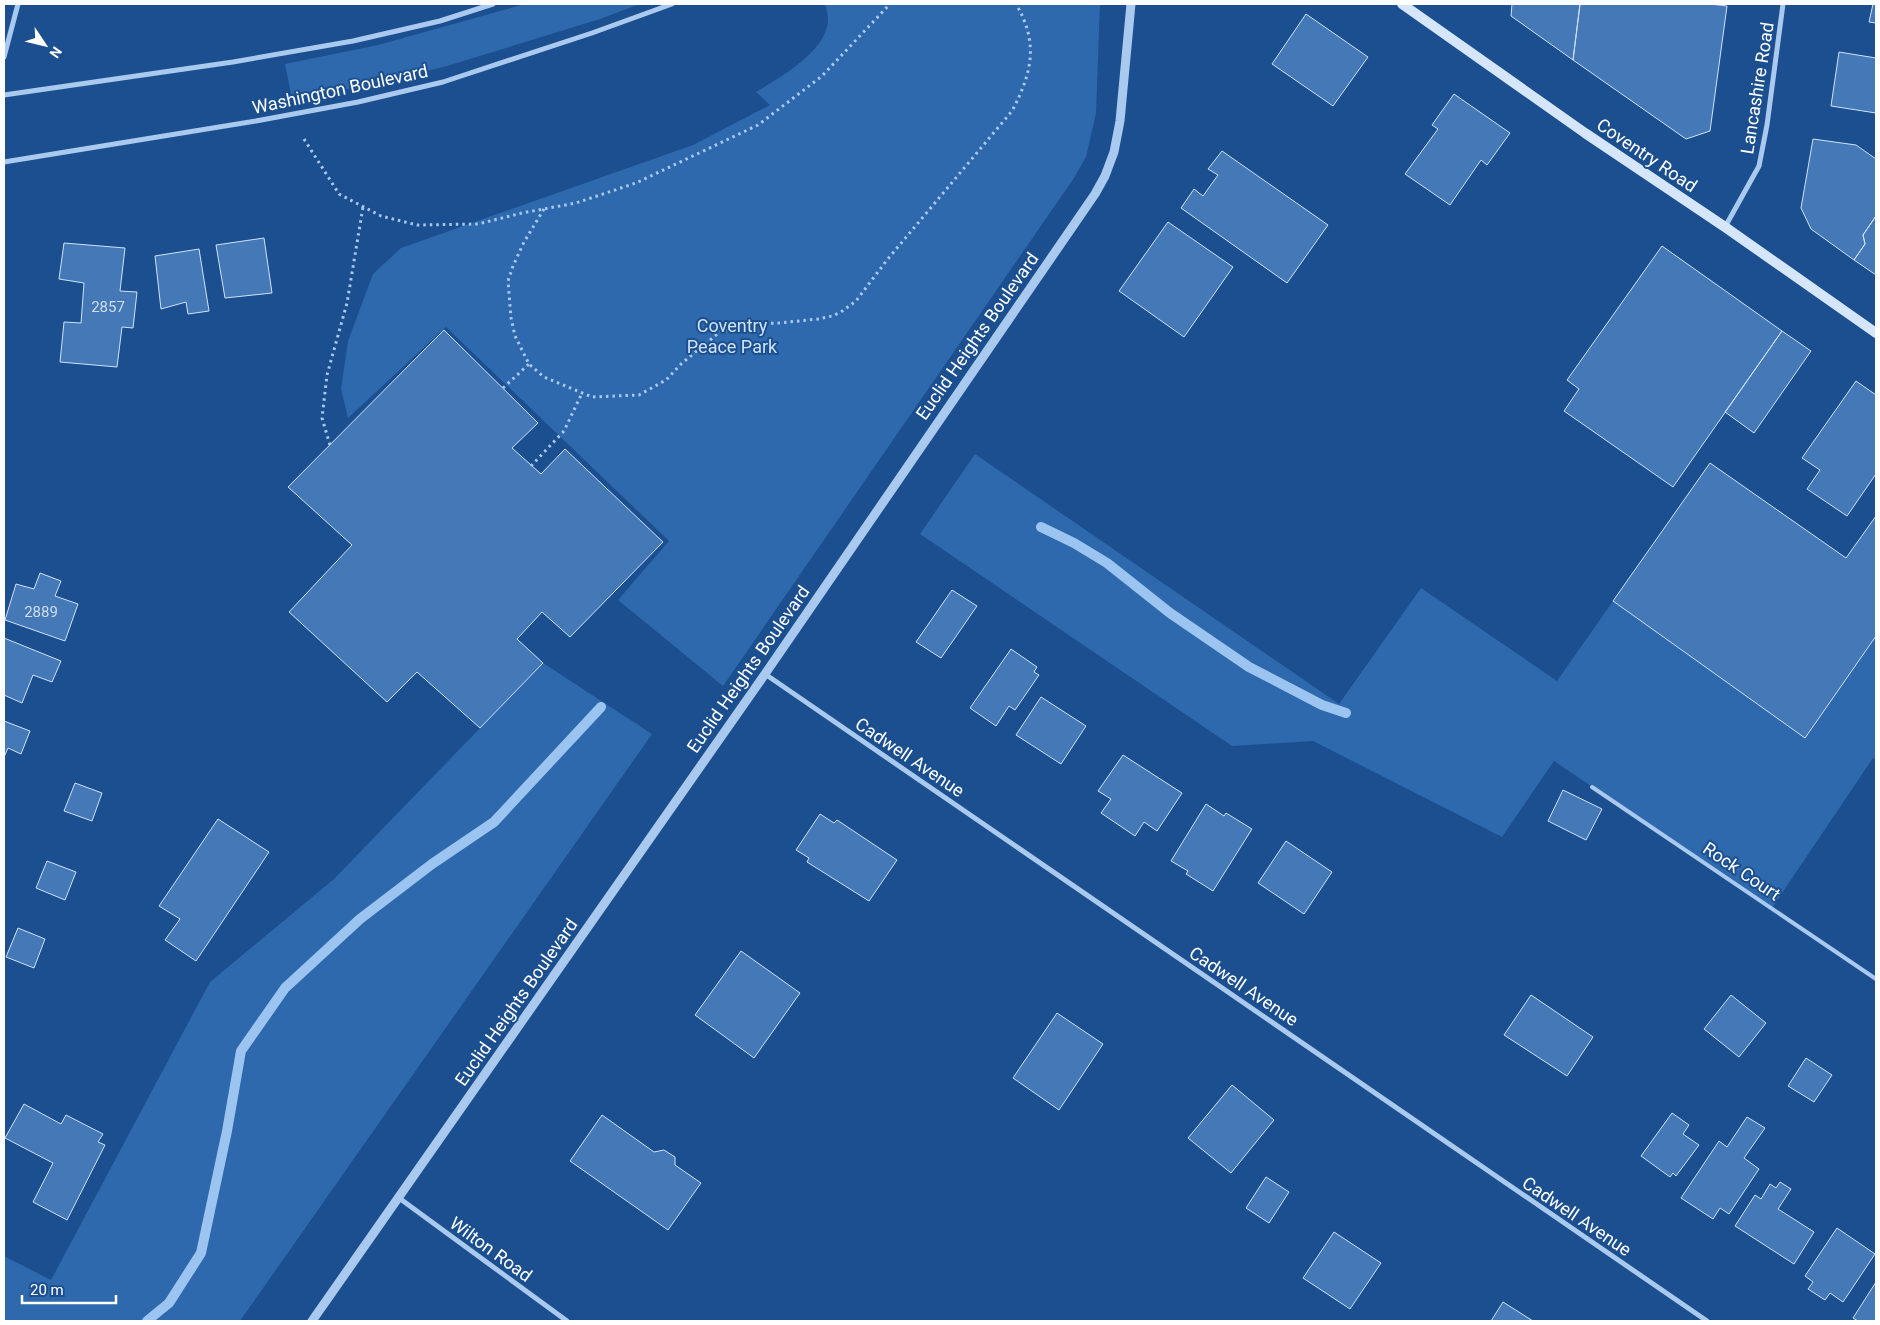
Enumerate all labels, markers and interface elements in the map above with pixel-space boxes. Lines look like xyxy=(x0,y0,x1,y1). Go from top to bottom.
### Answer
north arrow xyxy=(20,20,70,70)
street label: Lancashire Road xyxy=(1736,20,1778,156)
text: N xyxy=(46,44,65,61)
street label: Washington Boulevard xyxy=(250,60,430,118)
street label: Coventry Road xyxy=(1593,114,1701,196)
street label: Euclid Heights Boulevard xyxy=(911,249,1043,423)
house number: 2857 xyxy=(91,298,125,316)
park label: Coventry Peace Park xyxy=(687,315,778,357)
street label: Euclid Heights Boulevard xyxy=(682,582,814,756)
house number: 2889 xyxy=(24,603,58,621)
street label: Cadwell Avenue xyxy=(852,713,968,801)
street label: Rock Court xyxy=(1699,837,1785,905)
street label: Euclid Heights Boulevard xyxy=(450,915,582,1089)
street label: Cadwell Avenue xyxy=(1186,942,1302,1030)
street label: Cadwell Avenue xyxy=(1519,1172,1635,1260)
street label: Wilton Road xyxy=(446,1212,536,1286)
scale bar xyxy=(22,1272,116,1304)
text: 20 m xyxy=(30,1281,64,1299)

